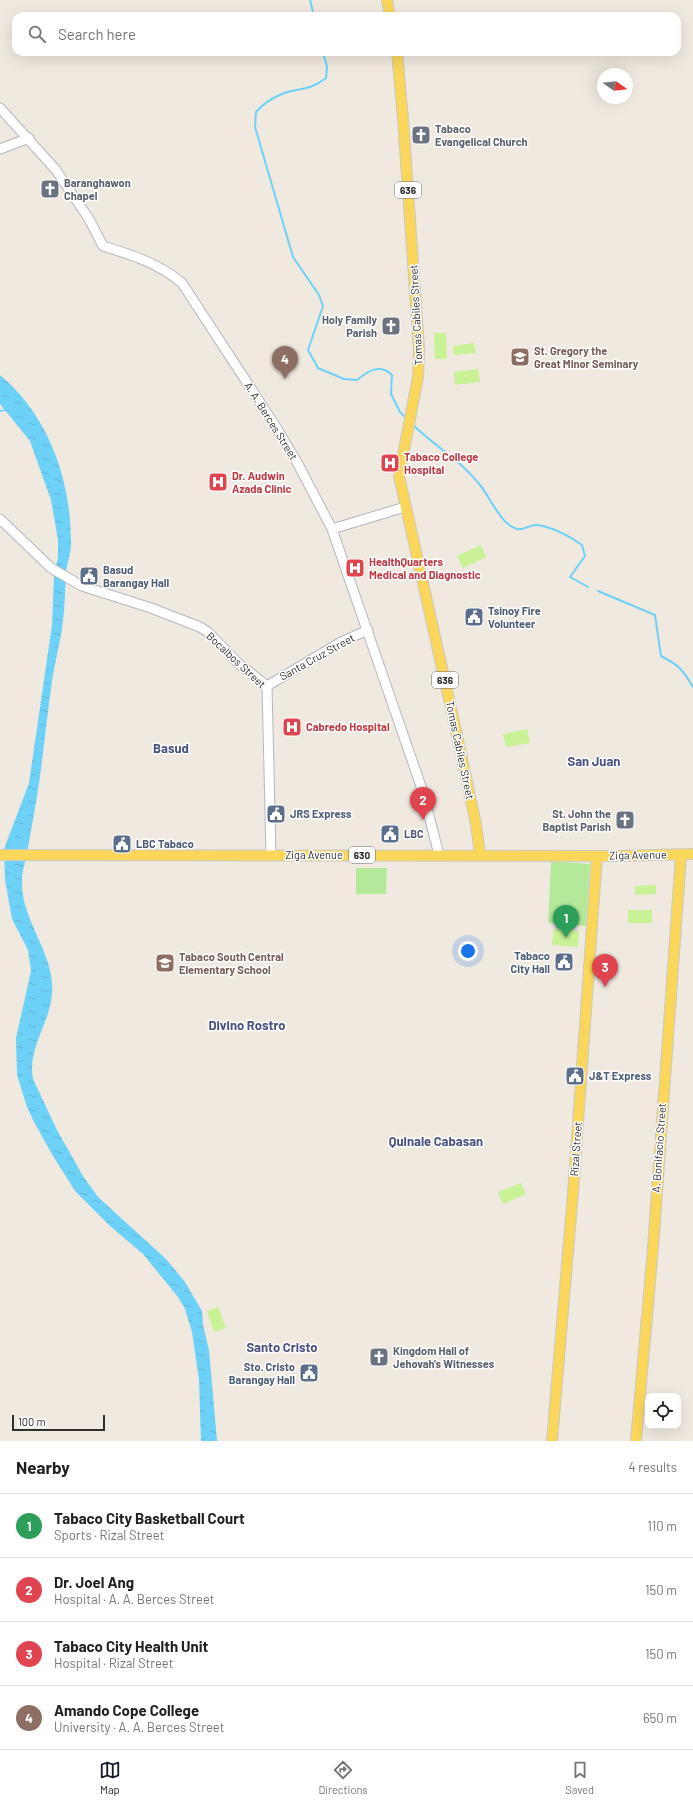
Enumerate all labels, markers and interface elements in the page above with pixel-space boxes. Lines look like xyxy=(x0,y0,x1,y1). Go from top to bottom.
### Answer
search box xyxy=(12,12,681,56)
icon: search xyxy=(26,23,48,45)
text: Search here xyxy=(58,25,136,43)
north arrow xyxy=(597,68,633,104)
place label: Tabaco Evangelical Church xyxy=(435,122,528,148)
church icon: Tabaco Evangelical Church xyxy=(410,124,432,146)
place label: Baranghawon Chapel xyxy=(64,176,131,202)
church icon: Baranghawon Chapel xyxy=(39,178,61,200)
road number: 636 xyxy=(395,182,421,198)
street label: Tomas Cabiles Street xyxy=(406,264,425,366)
place label: Holy Family Parish xyxy=(322,313,377,339)
church icon: Holy Family Parish xyxy=(380,315,402,337)
place label: St. Gregory the Great Minor Seminary xyxy=(534,344,639,370)
pin: 4 xyxy=(272,346,298,379)
school or university icon: St. Gregory the Great Minor Seminary xyxy=(509,346,531,368)
street label: A. A. Berces Street xyxy=(242,379,301,462)
place label: Tabaco College Hospital xyxy=(404,450,478,476)
hospital icon: Tabaco College Hospital xyxy=(379,452,401,474)
place label: Dr. Audwin Azada Clinic xyxy=(232,469,291,495)
hospital icon: Dr. Audwin Azada Clinic xyxy=(207,471,229,493)
place label: HealthQuarters Medical and Diagnostic xyxy=(369,555,481,581)
hospital icon: HealthQuarters Medical and Diagnostic xyxy=(344,557,366,579)
place label: Basud Barangay Hall xyxy=(103,563,169,589)
public building icon: Basud Barangay Hall xyxy=(78,565,100,587)
place label: Tsinoy Fire Volunteer xyxy=(488,604,541,630)
public building icon: Tsinoy Fire Volunteer xyxy=(463,606,485,628)
street label: Bocalbos Street xyxy=(204,629,269,690)
street label: Santa Cruz Street xyxy=(277,631,356,682)
road number: 636 xyxy=(432,672,458,688)
street label: Tomas Cabiles Street xyxy=(444,699,477,800)
hospital icon: Cabredo Hospital xyxy=(281,716,303,738)
place label: Cabredo Hospital xyxy=(306,720,390,733)
district label: Basud xyxy=(153,740,189,756)
district label: San Juan xyxy=(568,753,620,769)
pin: 2 xyxy=(410,787,436,820)
public building icon: JRS Express xyxy=(265,803,287,825)
place label: JRS Express xyxy=(290,807,352,820)
place label: St. John the Baptist Parish xyxy=(542,807,611,833)
church icon: St. John the Baptist Parish xyxy=(614,809,636,831)
public building icon: LBC xyxy=(379,823,401,845)
place label: LBC xyxy=(404,827,424,840)
public building icon: LBC Tabaco xyxy=(111,833,133,855)
place label: LBC Tabaco xyxy=(136,837,194,850)
road number: 630 xyxy=(349,847,375,863)
street label: Ziga Avenue xyxy=(609,847,667,862)
street label: Ziga Avenue xyxy=(285,848,343,861)
pin: 1 xyxy=(553,905,579,938)
your location xyxy=(458,941,478,961)
place label: Tabaco City Hall xyxy=(510,949,550,975)
place label: Tabaco South Central Elementary School xyxy=(179,950,284,976)
public building icon: Tabaco City Hall xyxy=(553,951,575,973)
school or university icon: Tabaco South Central Elementary School xyxy=(154,952,176,974)
pin: 3 xyxy=(592,954,618,987)
district label: Divino Rostro xyxy=(209,1017,285,1033)
public building icon: J&T Express xyxy=(564,1065,586,1087)
place label: J&T Express xyxy=(589,1069,652,1082)
street label: A. Bonifacio Street xyxy=(649,1103,668,1193)
street label: Rizal Street xyxy=(567,1121,584,1177)
district label: Quinale Cabasan xyxy=(389,1133,483,1149)
district label: Santo Cristo xyxy=(246,1339,318,1355)
place label: Kingdom Hall of Jehovah's Witnesses xyxy=(393,1344,495,1370)
church icon: Kingdom Hall of Jehovah's Witnesses xyxy=(368,1346,390,1368)
place label: Sto. Cristo Barangay Hall xyxy=(229,1360,295,1386)
public building icon: Sto. Cristo Barangay Hall xyxy=(298,1362,320,1384)
map controls xyxy=(645,1393,681,1429)
button: locate xyxy=(645,1393,681,1429)
scale bar xyxy=(12,1413,105,1432)
text: 100 m xyxy=(18,1415,46,1428)
text: Nearby xyxy=(16,1457,70,1477)
text: 4 results xyxy=(629,1459,677,1475)
text: Tabaco City Basketball Court xyxy=(54,1509,245,1527)
text: 1 xyxy=(27,1518,31,1534)
text: 110 m xyxy=(647,1518,677,1534)
text: Sports · Rizal Street xyxy=(54,1527,164,1543)
text: Dr. Joel Ang xyxy=(54,1573,134,1591)
text: 2 xyxy=(25,1582,33,1598)
text: 150 m xyxy=(645,1582,677,1598)
text: Hospital · A. A. Berces Street xyxy=(54,1591,214,1607)
text: Tabaco City Health Unit xyxy=(54,1637,208,1655)
text: 3 xyxy=(25,1646,33,1662)
text: 150 m xyxy=(645,1646,677,1662)
text: Hospital · Rizal Street xyxy=(54,1655,173,1671)
text: Amando Cope College xyxy=(54,1701,199,1719)
text: 4 xyxy=(25,1710,33,1726)
text: 650 m xyxy=(643,1710,677,1726)
text: University · A. A. Berces Street xyxy=(54,1719,224,1735)
tab: Map xyxy=(99,1759,121,1796)
tab: Directions xyxy=(318,1759,368,1796)
tab: Saved xyxy=(565,1759,594,1796)

